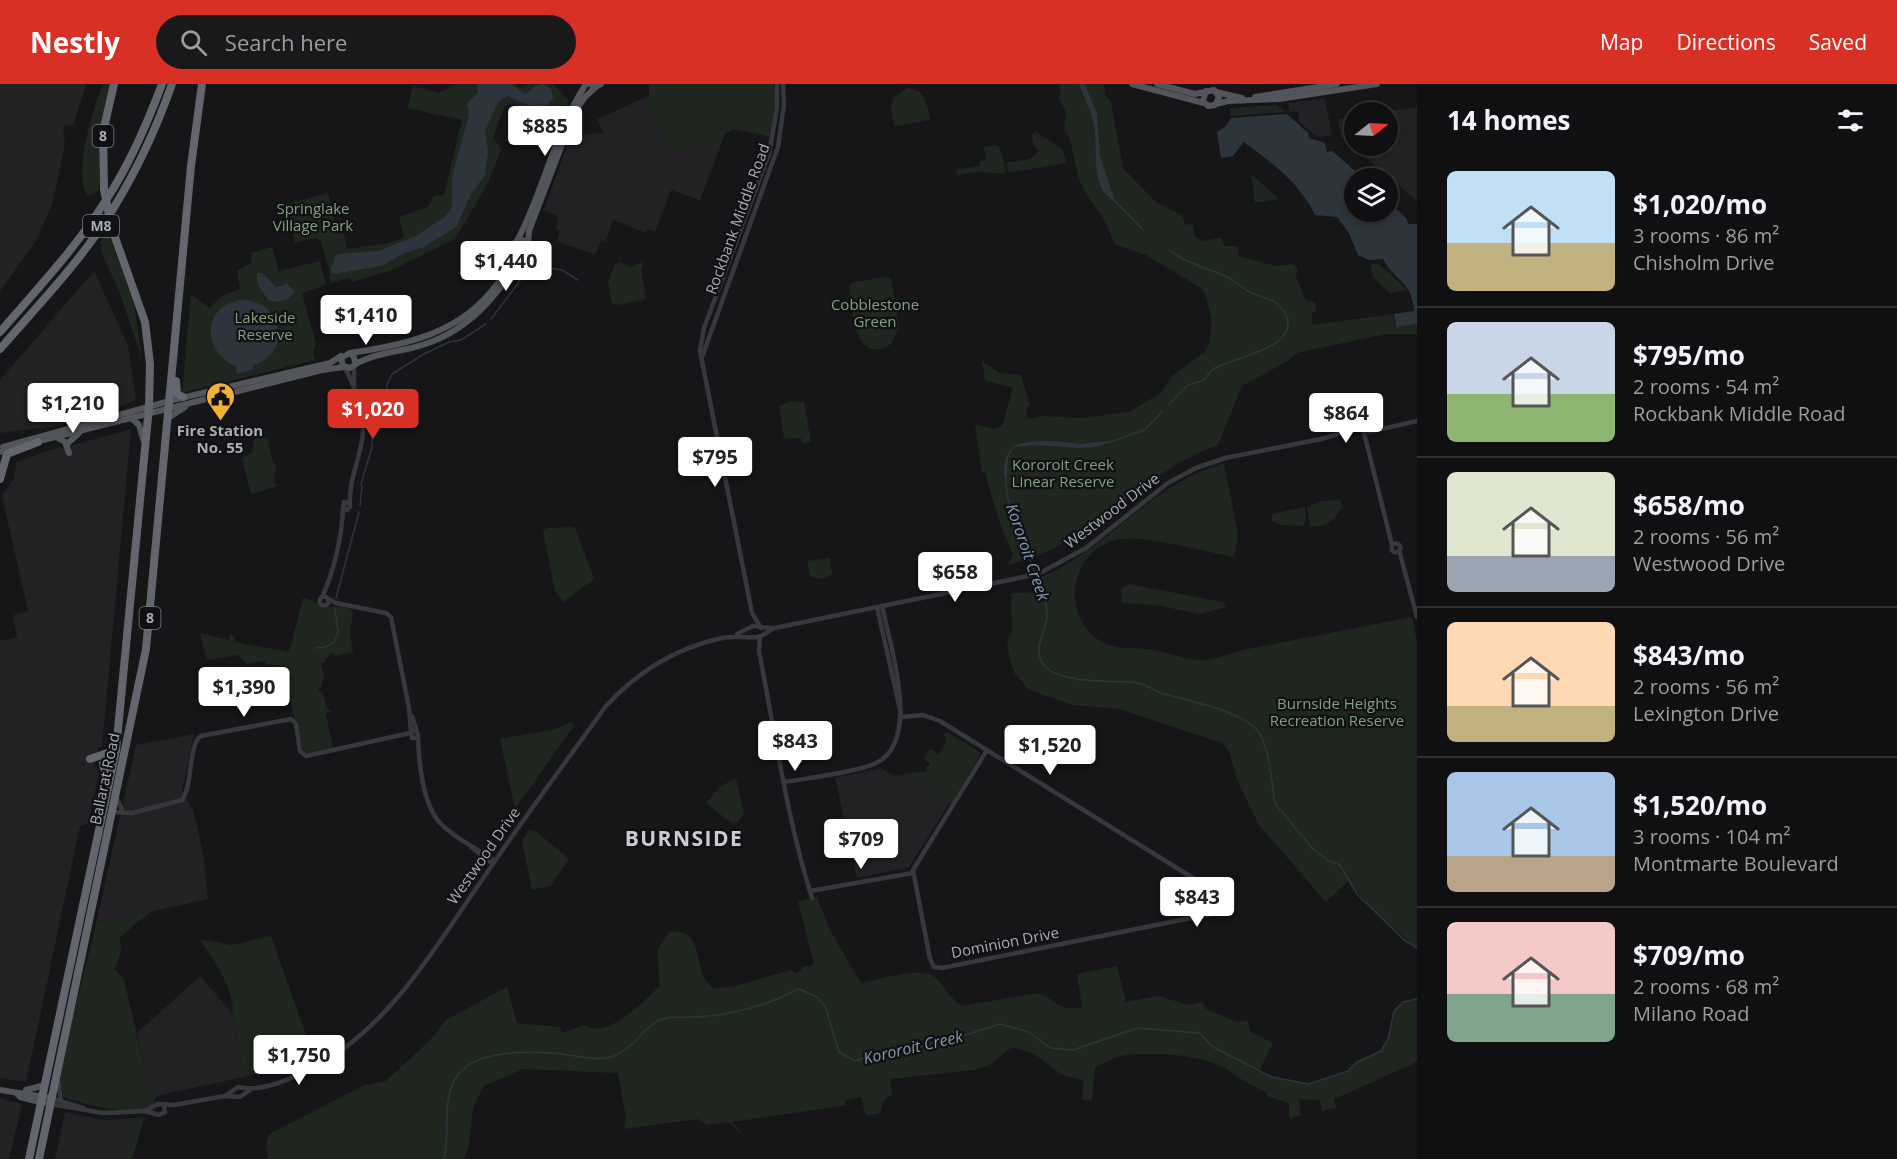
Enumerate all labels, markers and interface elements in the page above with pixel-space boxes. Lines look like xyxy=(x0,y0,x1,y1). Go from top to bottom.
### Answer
search box xyxy=(156,15,576,69)
text: Nestly xyxy=(30,23,120,61)
icon: search xyxy=(177,26,210,59)
text: Search here xyxy=(225,27,347,57)
text: Map xyxy=(1600,28,1643,56)
text: Directions xyxy=(1676,28,1776,56)
text: Saved xyxy=(1809,28,1867,56)
north arrow xyxy=(1344,102,1398,156)
map controls xyxy=(1344,102,1398,222)
text: 14 homes xyxy=(1447,102,1571,138)
icon: filters xyxy=(1834,104,1867,137)
pin: $885 xyxy=(509,106,581,157)
text: $885 xyxy=(522,112,568,139)
road number: 8 xyxy=(92,125,114,147)
street label: Rockbank Middle Road xyxy=(700,140,774,297)
button: layers xyxy=(1344,168,1398,222)
text: $1,020/mo xyxy=(1633,186,1767,222)
icon: home xyxy=(1495,195,1567,267)
park label: Springlake Village Park xyxy=(273,198,353,235)
road number: M8 xyxy=(83,215,119,237)
text: 3 rooms · 86 m² xyxy=(1633,222,1779,249)
pin: $1,440 xyxy=(457,241,555,292)
text: $1,440 xyxy=(475,247,537,274)
text: Chisholm Drive xyxy=(1633,249,1774,276)
park label: Cobblestone Green xyxy=(831,294,919,331)
pin: $1,410 xyxy=(317,295,415,346)
text: $1,410 xyxy=(335,301,397,328)
park label: Lakeside Reserve xyxy=(234,307,296,344)
text: $795/mo xyxy=(1633,337,1745,373)
icon: home xyxy=(1495,346,1567,418)
text: 2 rooms · 54 m² xyxy=(1633,373,1779,400)
public building icon: Fire Station No. 55 xyxy=(204,380,236,422)
pin: $1,210 xyxy=(24,383,122,434)
text: $1,210 xyxy=(42,389,104,416)
pin: $1,020 xyxy=(324,389,422,440)
pin: $864 xyxy=(1310,393,1382,444)
text: $1,020 xyxy=(342,395,404,422)
text: $864 xyxy=(1323,399,1369,426)
text: Rockbank Middle Road xyxy=(1633,400,1846,427)
place label: Fire Station No. 55 xyxy=(177,420,263,457)
pin: $795 xyxy=(679,437,751,488)
text: $795 xyxy=(692,443,738,470)
park label: Kororoit Creek Linear Reserve xyxy=(1012,454,1114,491)
street label: Westwood Drive xyxy=(1060,468,1163,553)
text: $658/mo xyxy=(1633,487,1745,523)
icon: home xyxy=(1495,496,1567,568)
water label: Kororoit Creek xyxy=(1001,500,1055,605)
text: 2 rooms · 56 m² xyxy=(1633,523,1779,550)
text: Westwood Drive xyxy=(1633,550,1785,577)
pin: $658 xyxy=(919,552,991,603)
text: $658 xyxy=(932,558,978,585)
road number: 8 xyxy=(140,607,160,629)
text: $843/mo xyxy=(1633,637,1745,673)
icon: home xyxy=(1495,646,1567,718)
pin: $1,390 xyxy=(195,667,293,718)
text: $1,390 xyxy=(213,673,275,700)
text: 2 rooms · 56 m² xyxy=(1633,673,1779,700)
park label: Burnside Heights Recreation Reserve xyxy=(1270,693,1404,730)
text: Lexington Drive xyxy=(1633,700,1779,727)
pin: $843 xyxy=(759,721,831,772)
pin: $1,520 xyxy=(1001,725,1099,776)
text: $843 xyxy=(772,727,818,754)
street label: Ballarat Road xyxy=(85,731,124,827)
text: $1,520 xyxy=(1019,731,1081,758)
text: $1,520/mo xyxy=(1633,787,1767,823)
icon: home xyxy=(1495,796,1567,868)
street label: Westwood Drive xyxy=(442,803,524,908)
pin: $709 xyxy=(825,819,897,870)
text: 3 rooms · 104 m² xyxy=(1633,823,1791,850)
district label: BURNSIDE xyxy=(625,824,743,852)
text: $709 xyxy=(838,825,884,852)
text: Montmarte Boulevard xyxy=(1633,850,1839,877)
pin: $843 xyxy=(1161,877,1233,928)
text: $843 xyxy=(1174,883,1220,910)
street label: Dominion Drive xyxy=(949,922,1060,962)
text: $709/mo xyxy=(1633,937,1745,973)
icon: home xyxy=(1495,946,1567,1018)
text: 2 rooms · 68 m² xyxy=(1633,973,1779,1000)
text: Milano Road xyxy=(1633,1000,1749,1027)
water label: Kororoit Creek xyxy=(861,1025,966,1069)
pin: $1,750 xyxy=(250,1035,348,1086)
text: $1,750 xyxy=(268,1041,330,1068)

